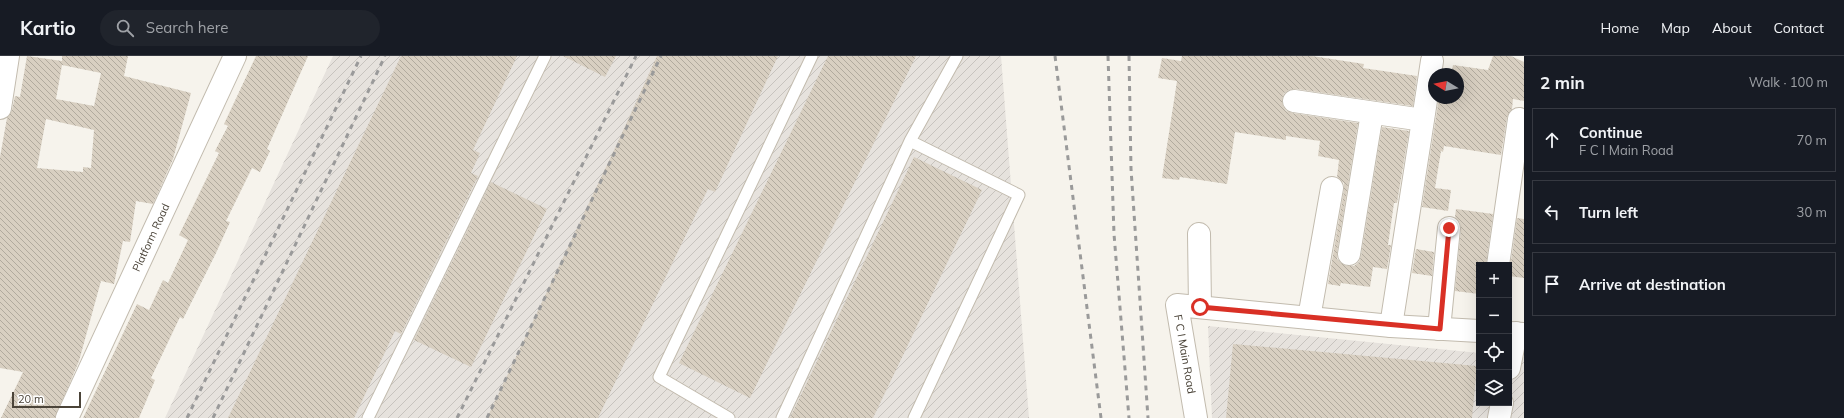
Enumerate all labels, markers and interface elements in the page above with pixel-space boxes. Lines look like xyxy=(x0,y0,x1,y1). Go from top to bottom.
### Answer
search box xyxy=(100,10,380,46)
text: Kartio xyxy=(20,16,76,40)
icon: search xyxy=(114,17,136,39)
text: Search here xyxy=(146,18,228,37)
text: Home xyxy=(1600,19,1639,37)
text: Map xyxy=(1661,19,1690,37)
text: About xyxy=(1712,19,1752,37)
text: Contact xyxy=(1774,19,1824,37)
north arrow xyxy=(1428,68,1464,104)
text: 2 min xyxy=(1540,72,1585,93)
text: Walk · 100 m xyxy=(1749,74,1828,90)
text: Continue xyxy=(1579,123,1642,142)
icon: ahead xyxy=(1541,129,1563,151)
text: 70 m xyxy=(1797,132,1827,148)
text: F C I Main Road xyxy=(1579,142,1674,158)
street label: Platform Road xyxy=(129,201,173,274)
icon: left xyxy=(1541,201,1563,223)
text: Turn left xyxy=(1579,203,1638,222)
text: 30 m xyxy=(1797,204,1827,220)
route end xyxy=(1440,219,1458,237)
map controls xyxy=(1476,262,1512,406)
button: + xyxy=(1476,262,1512,298)
icon: arrive xyxy=(1541,273,1563,295)
text: Arrive at destination xyxy=(1579,275,1726,294)
route start xyxy=(1191,298,1209,316)
button: − xyxy=(1476,298,1512,334)
street label: F C I Main Road xyxy=(1171,313,1199,395)
button: locate xyxy=(1476,334,1512,370)
button: layers xyxy=(1476,370,1512,406)
scale bar xyxy=(12,390,81,409)
text: 20 m xyxy=(18,392,44,406)

